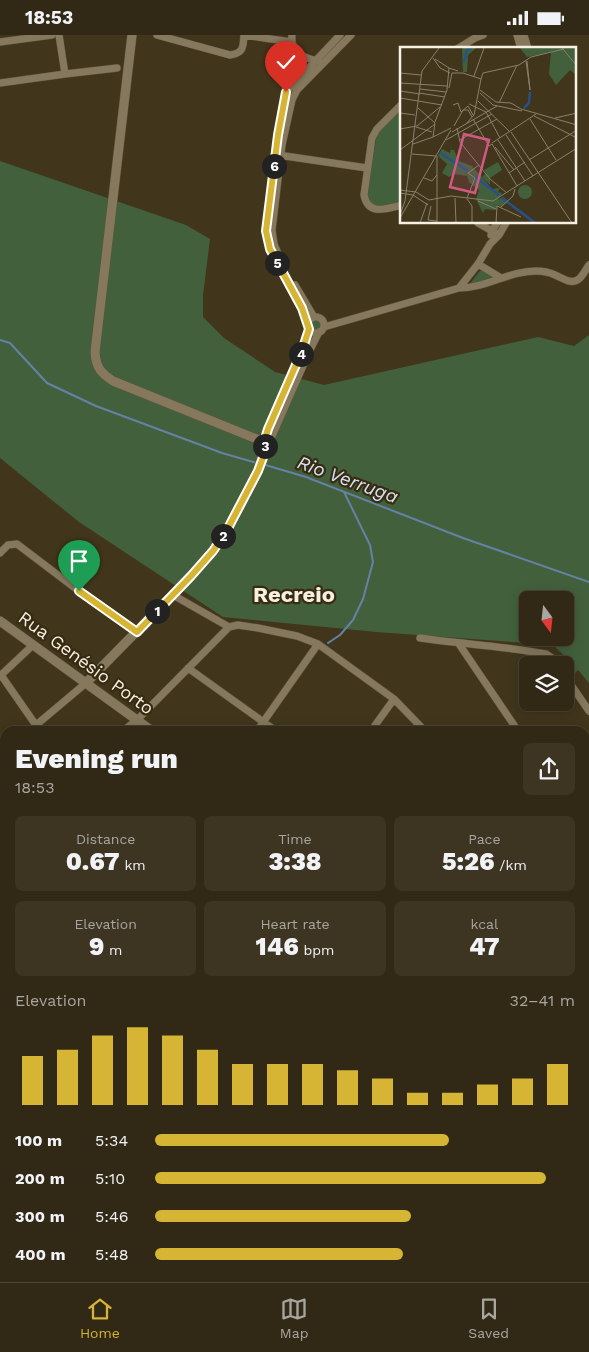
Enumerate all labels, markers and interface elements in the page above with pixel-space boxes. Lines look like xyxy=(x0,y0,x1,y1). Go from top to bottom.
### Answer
text: 18:53 xyxy=(25,6,73,29)
pin xyxy=(265,41,307,92)
inset map xyxy=(400,47,576,224)
icon: check xyxy=(272,48,300,76)
pin: 6 xyxy=(262,153,286,179)
text: 6 xyxy=(270,158,279,174)
pin: 5 xyxy=(264,251,290,275)
text: 5 xyxy=(273,255,282,271)
pin: 4 xyxy=(288,341,314,367)
text: 4 xyxy=(297,346,306,362)
pin: 3 xyxy=(252,433,278,459)
text: 3 xyxy=(261,438,270,454)
water label: Rio Verruga xyxy=(294,451,402,508)
pin: 2 xyxy=(210,523,236,549)
text: 2 xyxy=(219,528,228,544)
pin xyxy=(58,540,100,591)
icon: arrive xyxy=(65,547,93,575)
district label: Recreio xyxy=(253,582,335,607)
north arrow xyxy=(519,591,574,646)
map controls xyxy=(519,591,574,711)
pin: 1 xyxy=(144,599,170,623)
text: 1 xyxy=(154,603,161,619)
street label: Rua Genésio Porto xyxy=(15,607,158,719)
button: layers xyxy=(519,656,574,711)
text: Evening run xyxy=(15,742,178,775)
button: share xyxy=(523,743,575,795)
text: 18:53 xyxy=(15,778,54,797)
text: Distance xyxy=(76,831,135,847)
text: Time xyxy=(278,831,312,847)
text: Pace xyxy=(468,831,501,847)
text: 0.67 xyxy=(66,847,120,876)
text: 3:38 xyxy=(268,847,322,876)
text: 5:26 xyxy=(442,847,495,876)
text: km xyxy=(120,857,146,873)
text: /km xyxy=(495,857,527,873)
text: Elevation xyxy=(74,916,137,932)
text: Heart rate xyxy=(260,916,330,932)
text: kcal xyxy=(470,916,498,932)
text: 9 xyxy=(89,932,104,961)
text: 146 xyxy=(256,932,299,961)
text: 47 xyxy=(469,932,500,961)
text: m xyxy=(104,942,122,958)
text: bpm xyxy=(299,942,334,958)
text: Elevation xyxy=(15,991,86,1010)
text: 32–41 m xyxy=(510,991,575,1010)
text: 100 m xyxy=(15,1131,62,1150)
text: 5:34 xyxy=(95,1131,128,1150)
text: 200 m xyxy=(15,1169,65,1188)
text: 5:10 xyxy=(95,1169,125,1188)
text: 300 m xyxy=(15,1207,65,1226)
text: 5:46 xyxy=(95,1207,129,1226)
text: 400 m xyxy=(15,1245,66,1264)
text: 5:48 xyxy=(95,1245,129,1264)
tab: Home xyxy=(80,1295,120,1341)
tab: Map xyxy=(280,1295,308,1341)
tab: Saved xyxy=(468,1295,509,1341)

